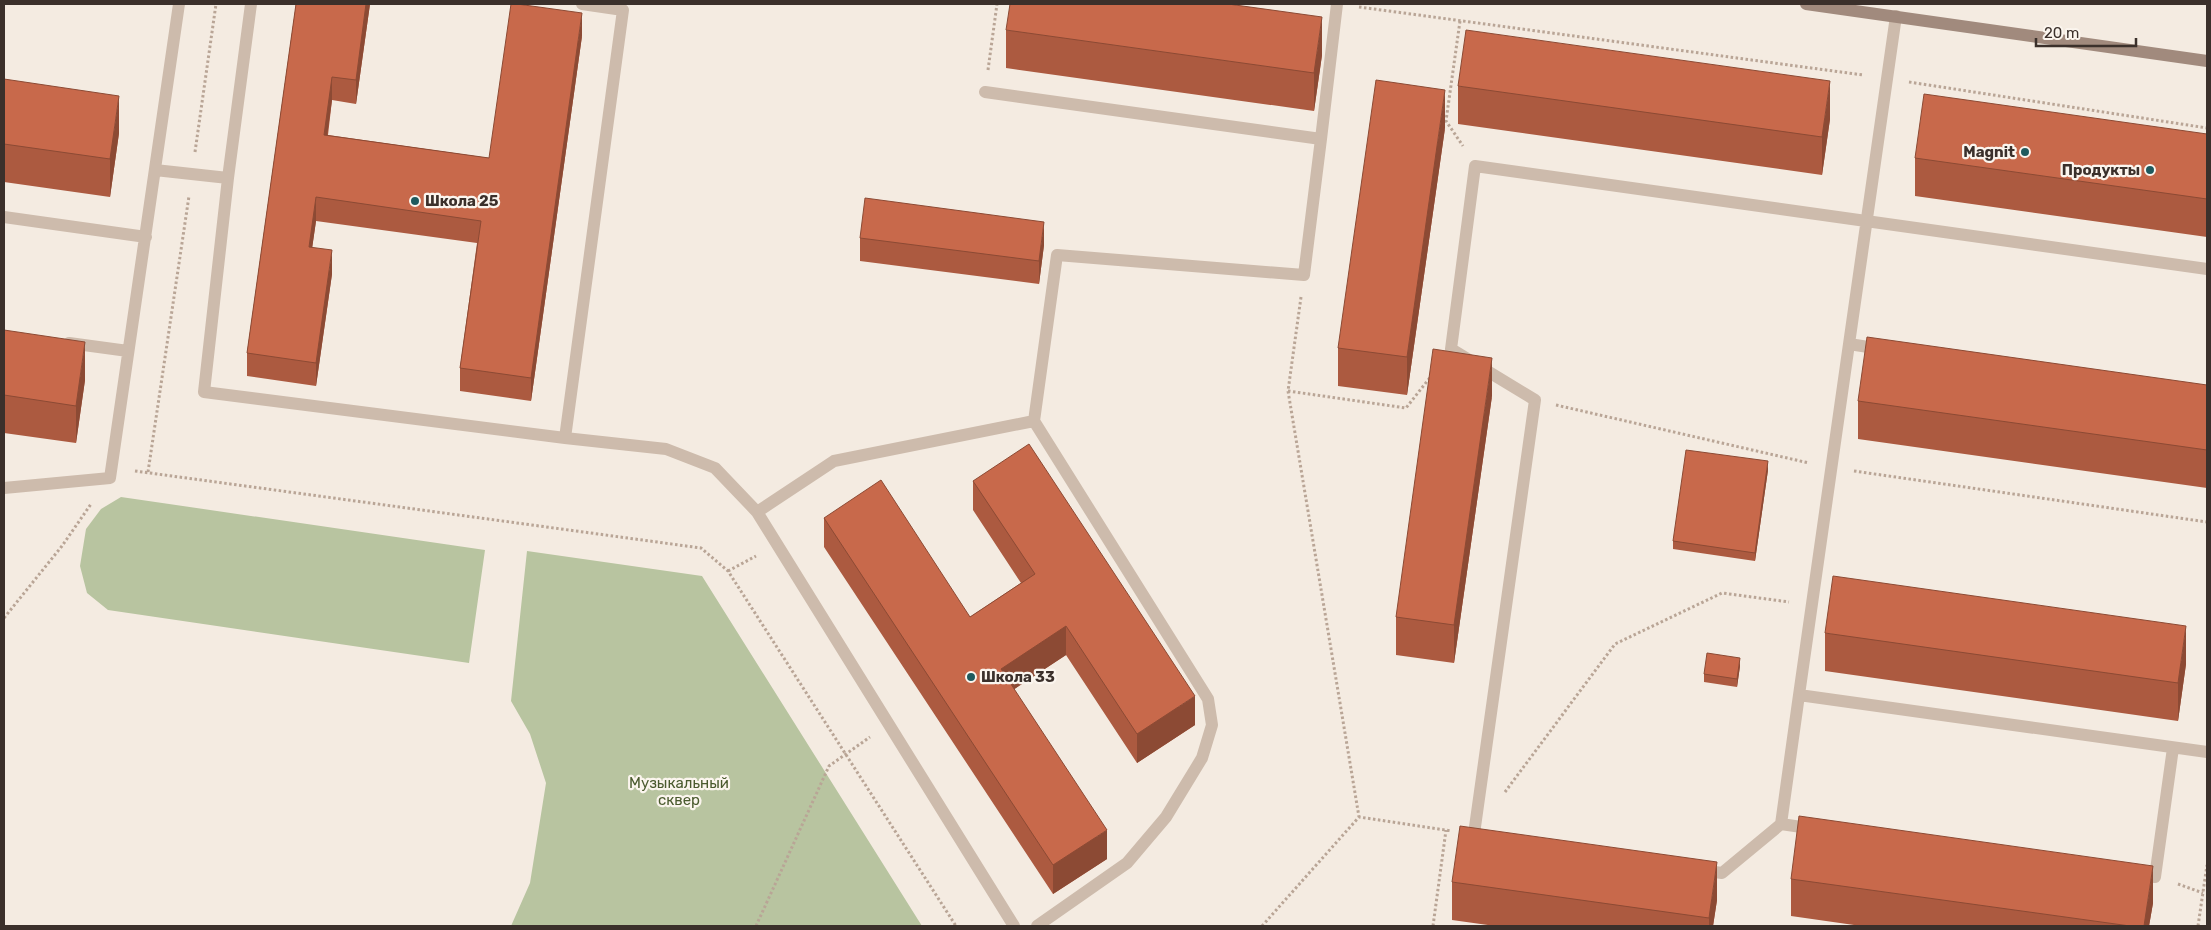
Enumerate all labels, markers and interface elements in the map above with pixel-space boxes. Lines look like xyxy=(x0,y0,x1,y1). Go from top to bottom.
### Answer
scale bar xyxy=(2036,15,2136,47)
text: 20 m xyxy=(2044,24,2079,42)
place label: Magnit xyxy=(1963,143,2015,161)
marker: Magnit xyxy=(2019,146,2031,158)
place label: Продукты xyxy=(2062,161,2140,179)
marker: Продукты xyxy=(2144,164,2156,176)
place label: Школа 25 xyxy=(425,192,499,210)
marker: Школа 25 xyxy=(409,195,421,207)
place label: Школа 33 xyxy=(981,668,1055,686)
marker: Школа 33 xyxy=(965,671,977,683)
park label: Музыкальный сквер xyxy=(629,774,729,809)

